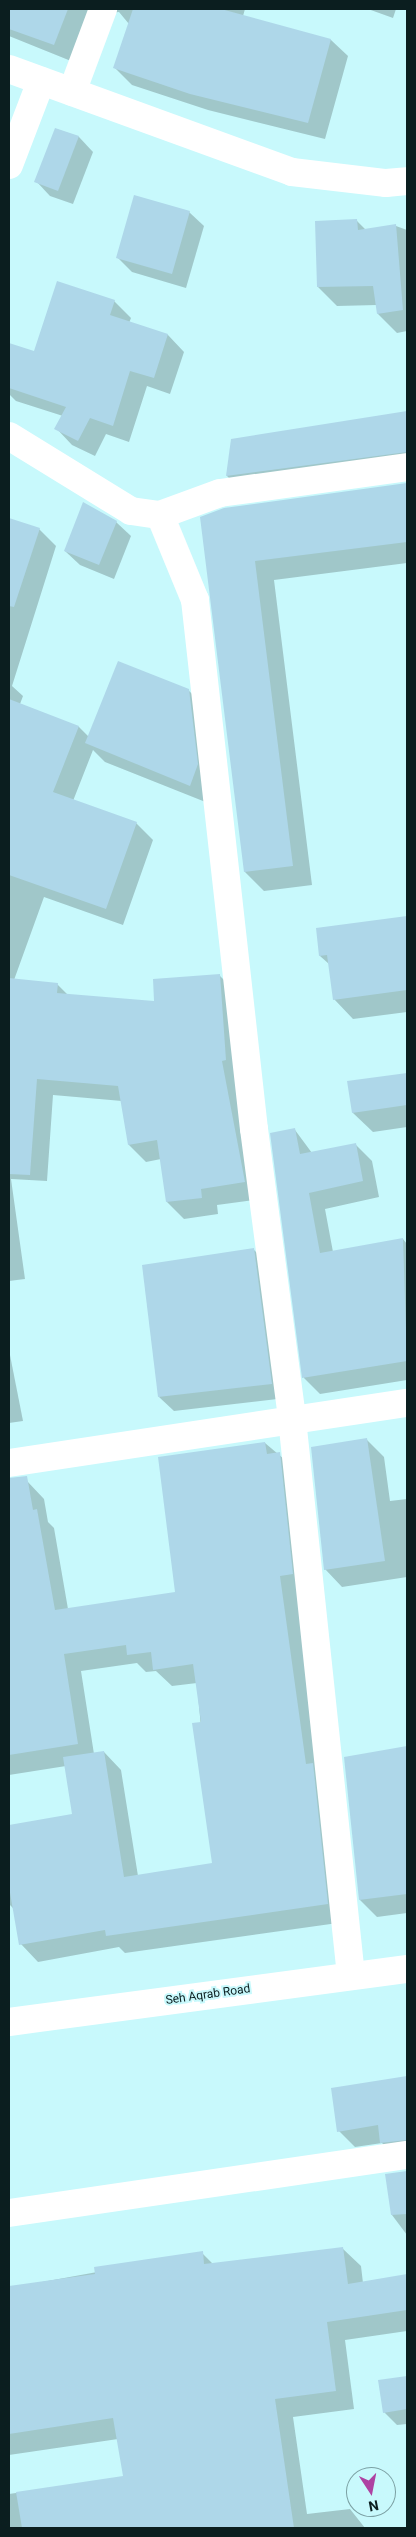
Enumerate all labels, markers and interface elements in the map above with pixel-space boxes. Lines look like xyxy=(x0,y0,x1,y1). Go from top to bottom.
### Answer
street label: Seh Aqrab Road xyxy=(165,1982,251,2008)
north arrow xyxy=(346,2467,396,2517)
text: N xyxy=(367,2497,380,2515)

